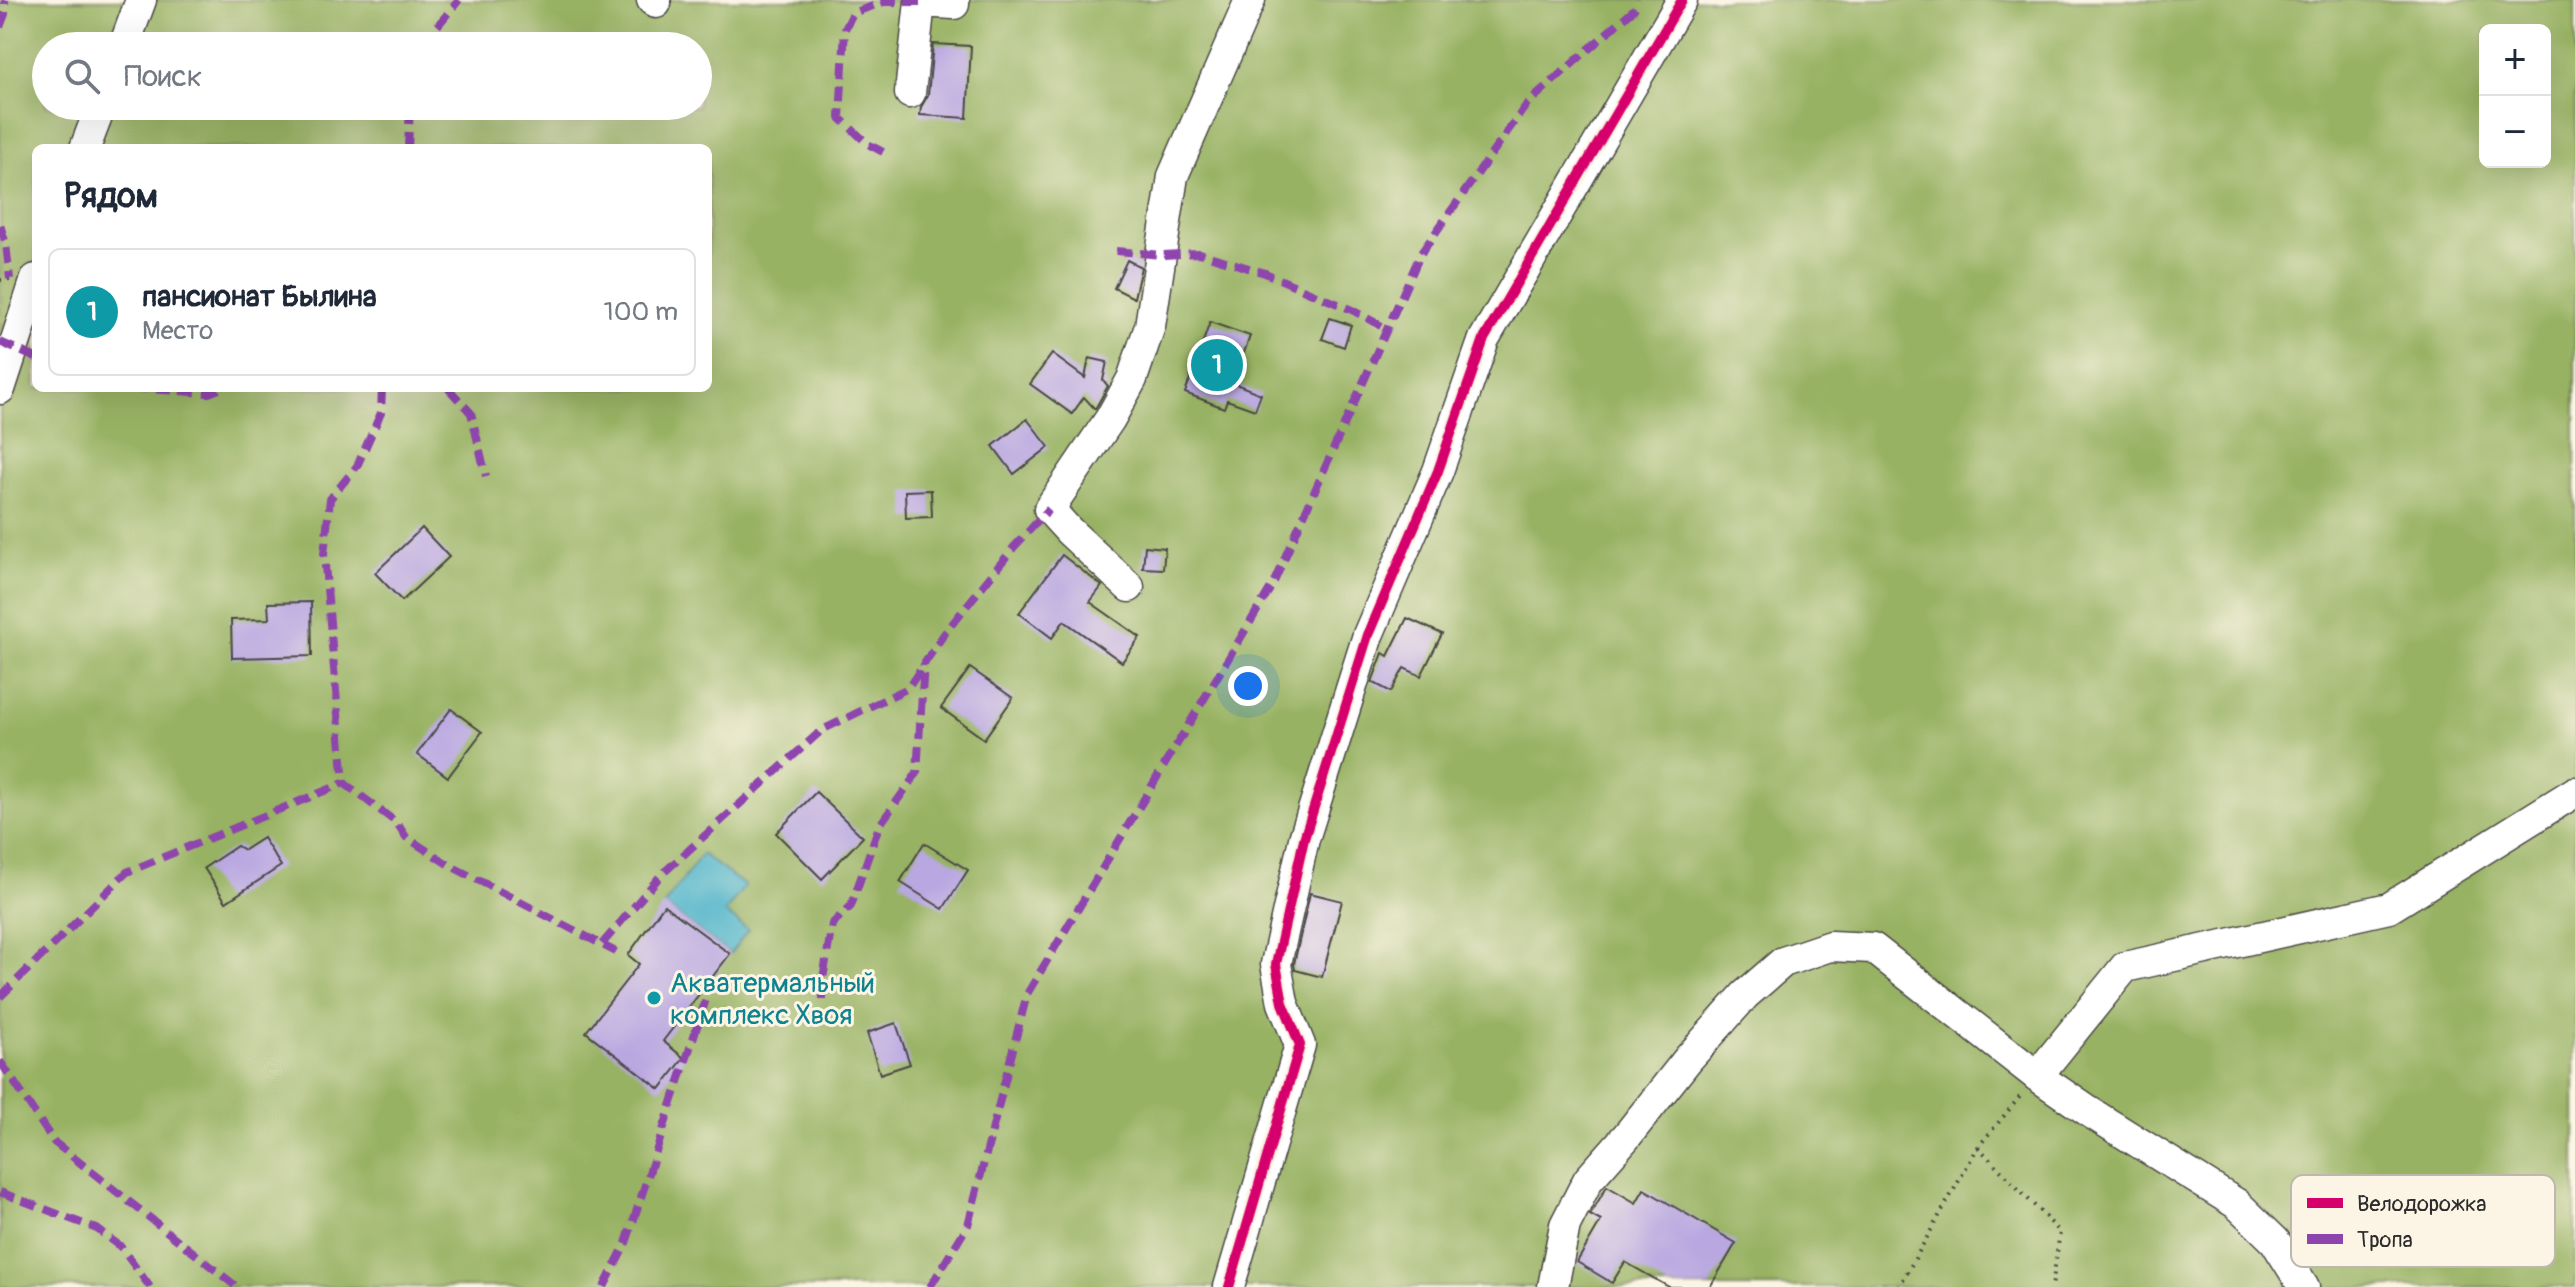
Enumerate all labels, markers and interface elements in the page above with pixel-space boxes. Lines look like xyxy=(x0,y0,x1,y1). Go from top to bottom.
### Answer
map controls xyxy=(2479,24,2551,168)
button: + xyxy=(2479,24,2551,96)
search box xyxy=(32,32,712,120)
icon: search xyxy=(60,54,104,98)
text: Поиск xyxy=(124,58,202,95)
button: − xyxy=(2479,96,2551,168)
text: Рядом xyxy=(64,175,158,218)
text: пансионат Былина xyxy=(142,278,377,315)
text: 1 xyxy=(87,296,97,328)
text: 100 m xyxy=(604,296,678,328)
text: Место xyxy=(142,315,213,347)
pin: 1 xyxy=(1191,335,1243,395)
your location xyxy=(1228,666,1268,706)
place label: Акватермальный комплекс Хвоя xyxy=(670,966,875,1033)
marker: Акватермальный комплекс Хвоя xyxy=(645,989,663,1007)
legend xyxy=(2291,1175,2555,1267)
text: Велодорожка xyxy=(2357,1190,2487,1218)
text: Тропа xyxy=(2357,1226,2413,1254)

